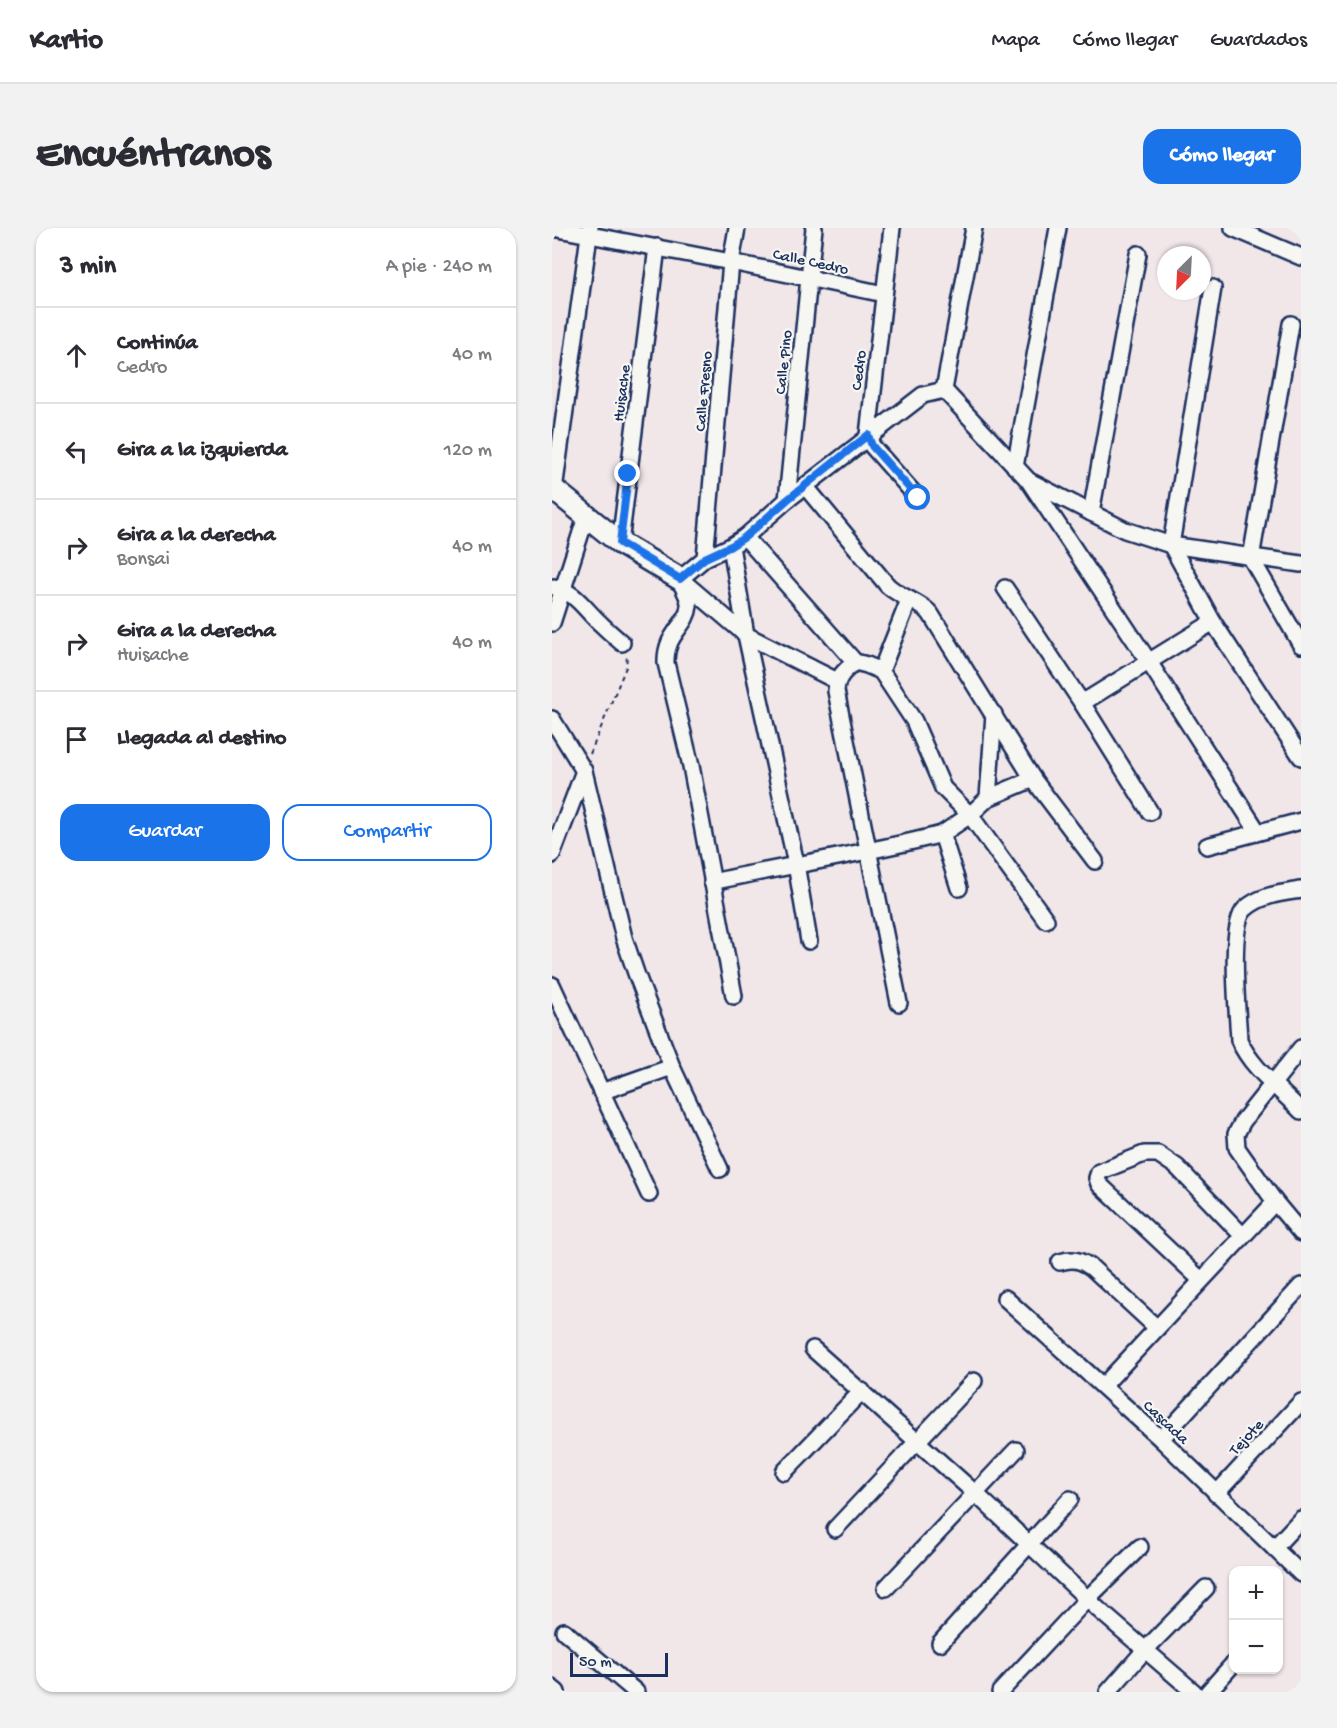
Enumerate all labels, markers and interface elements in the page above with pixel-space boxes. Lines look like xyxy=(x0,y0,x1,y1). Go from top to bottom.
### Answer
text: Kartio xyxy=(30,25,103,58)
text: Mapa xyxy=(991,29,1040,54)
text: Cómo llegar xyxy=(1073,29,1177,54)
text: Guardados xyxy=(1210,29,1307,54)
button: Cómo llegar xyxy=(1143,129,1301,184)
text: Encuéntranos xyxy=(36,132,270,181)
street label: Calle Cedro xyxy=(771,246,850,281)
north arrow xyxy=(1157,246,1211,300)
text: 3 min xyxy=(60,252,116,283)
text: A pie · 240 m xyxy=(386,256,492,279)
street label: Calle Pino xyxy=(773,329,798,396)
text: Continúa xyxy=(117,331,198,357)
icon: ahead xyxy=(60,339,93,372)
text: 40 m xyxy=(452,344,492,367)
street label: Cedro xyxy=(849,349,872,392)
street label: Calle Fresno xyxy=(693,350,718,432)
text: Cedro xyxy=(117,357,167,380)
street label: Huisache xyxy=(611,363,636,423)
icon: left xyxy=(60,435,93,468)
text: Gira a la izquierda xyxy=(117,438,288,464)
text: 120 m xyxy=(444,440,492,463)
route end xyxy=(614,460,640,486)
route start xyxy=(904,484,930,510)
text: Gira a la derecha xyxy=(117,523,275,549)
icon: right xyxy=(60,531,93,564)
text: 40 m xyxy=(452,536,492,559)
text: Bonsai xyxy=(117,549,170,572)
text: Gira a la derecha xyxy=(117,619,275,645)
icon: right xyxy=(60,627,93,660)
text: 40 m xyxy=(452,632,492,655)
text: Huisache xyxy=(117,645,188,668)
icon: arrive xyxy=(60,723,93,756)
text: Llegada al destino xyxy=(117,726,287,752)
button: Guardar xyxy=(60,804,270,861)
button: Compartir xyxy=(282,804,492,861)
street label: Cascada xyxy=(1138,1398,1192,1450)
street label: Tejote xyxy=(1226,1416,1269,1461)
map controls xyxy=(1229,1566,1283,1674)
button: + xyxy=(1229,1566,1283,1620)
button: − xyxy=(1229,1620,1283,1674)
scale bar xyxy=(570,1650,668,1678)
text: 50 m xyxy=(579,1654,612,1673)

